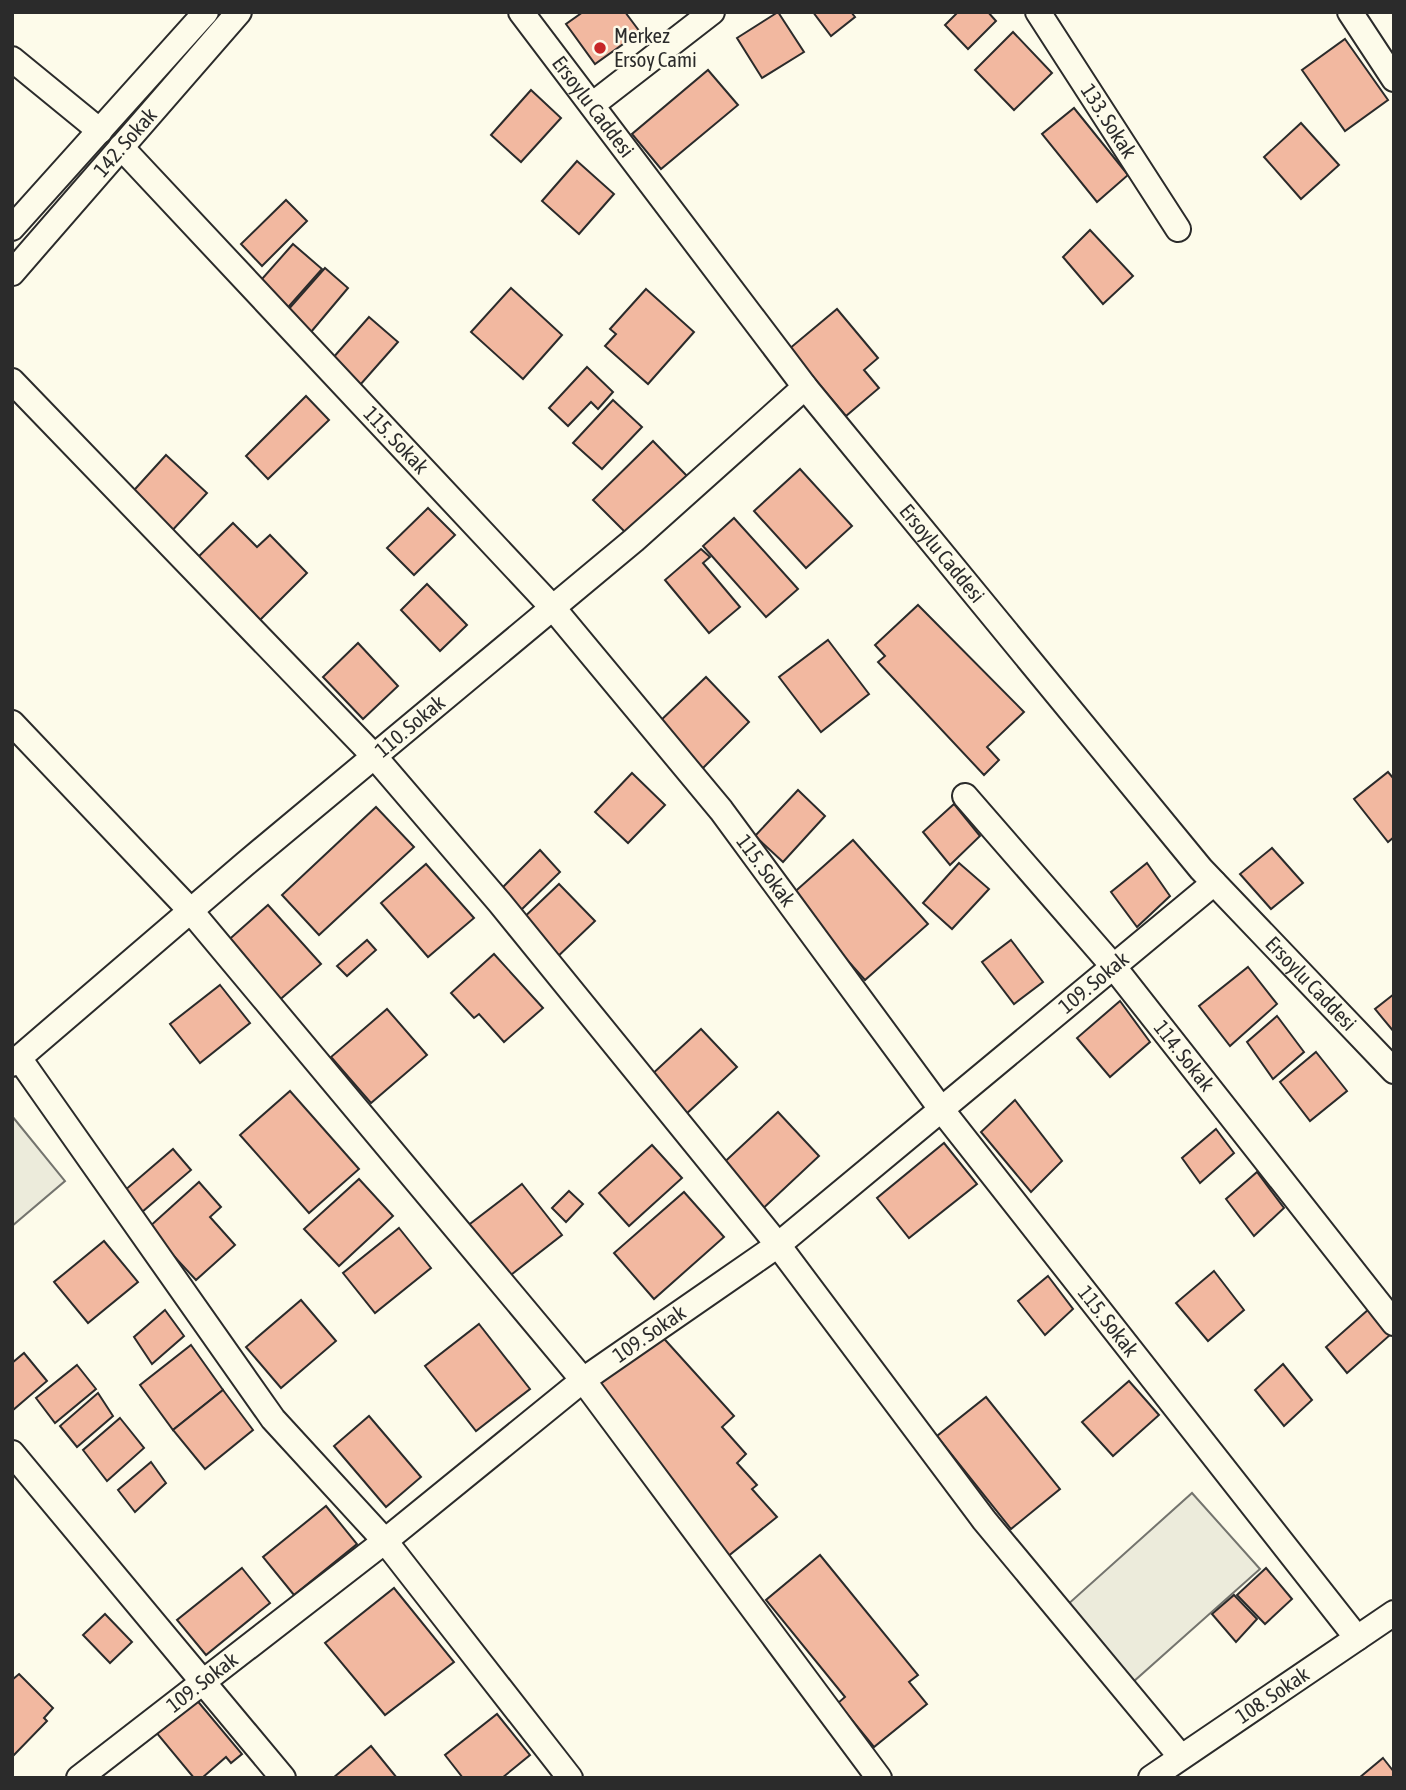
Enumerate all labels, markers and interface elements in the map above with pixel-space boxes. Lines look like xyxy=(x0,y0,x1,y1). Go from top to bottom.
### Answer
place label: Merkez Ersoy Cami xyxy=(614,23,697,71)
marker: Merkez Ersoy Cami xyxy=(592,40,608,56)
street label: Ersoylu Caddesi xyxy=(548,51,640,162)
street label: 133. Sokak xyxy=(1077,79,1142,162)
street label: 142. Sokak xyxy=(88,103,161,181)
street label: 115. Sokak xyxy=(359,401,434,478)
street label: Ersoylu Caddesi xyxy=(895,499,990,607)
street label: 110. Sokak xyxy=(370,690,449,762)
street label: 115. Sokak xyxy=(732,830,801,911)
street label: Ersoylu Caddesi xyxy=(1261,931,1362,1035)
street label: 109. Sokak xyxy=(1054,946,1133,1018)
street label: 114. Sokak xyxy=(1149,1015,1220,1096)
street label: 115. Sokak xyxy=(1074,1281,1144,1361)
street label: 109. Sokak xyxy=(608,1300,690,1367)
street label: 109. Sokak xyxy=(161,1647,242,1717)
street label: 108. Sokak xyxy=(1231,1661,1313,1728)

